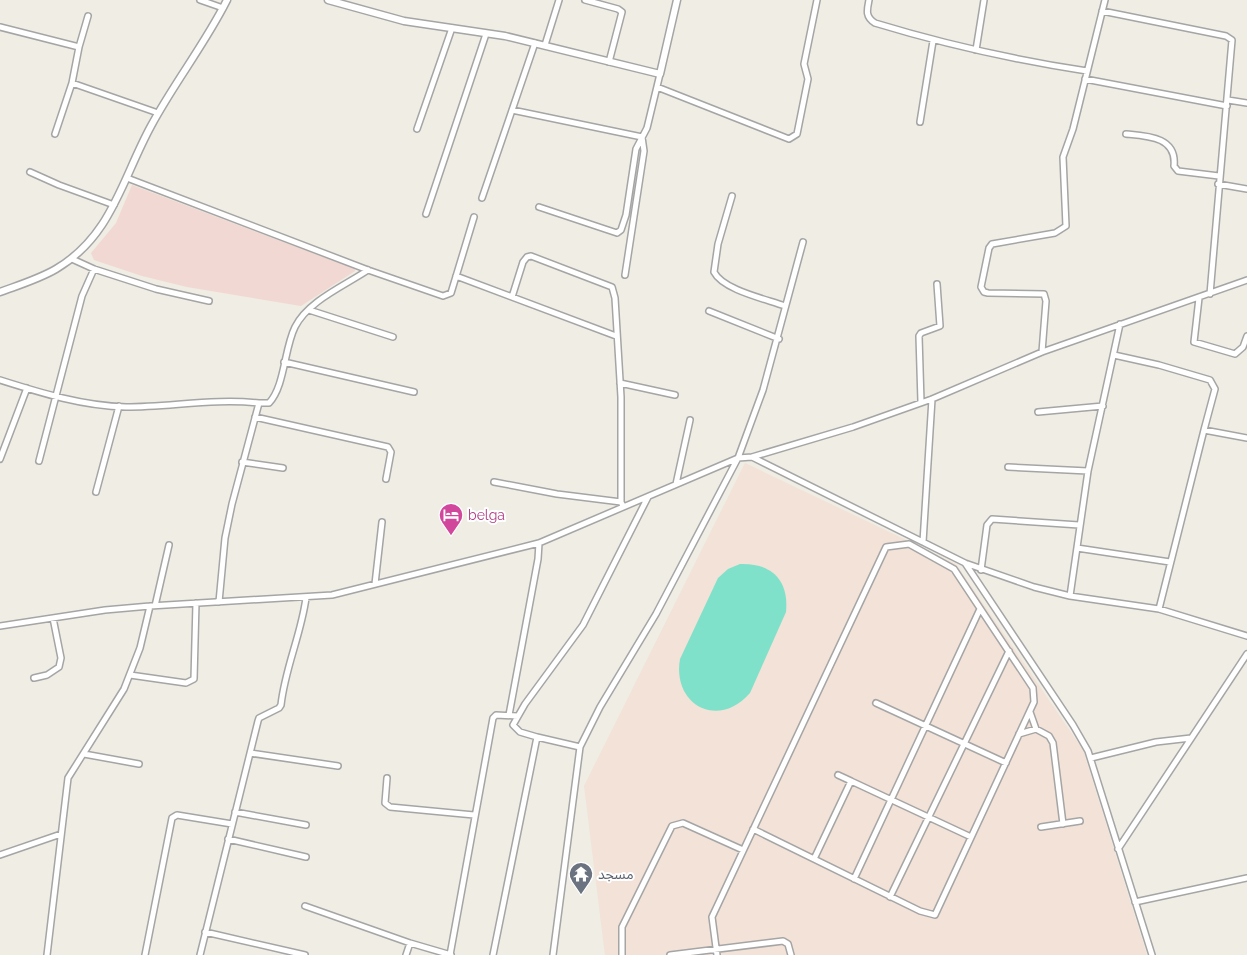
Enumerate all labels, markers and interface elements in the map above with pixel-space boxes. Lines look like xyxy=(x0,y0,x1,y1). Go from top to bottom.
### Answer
hotel icon: belga xyxy=(438,502,464,536)
place label: belga xyxy=(468,507,505,523)
temple icon: مسجد xyxy=(568,861,594,895)
place label: مسجد xyxy=(598,866,634,882)

